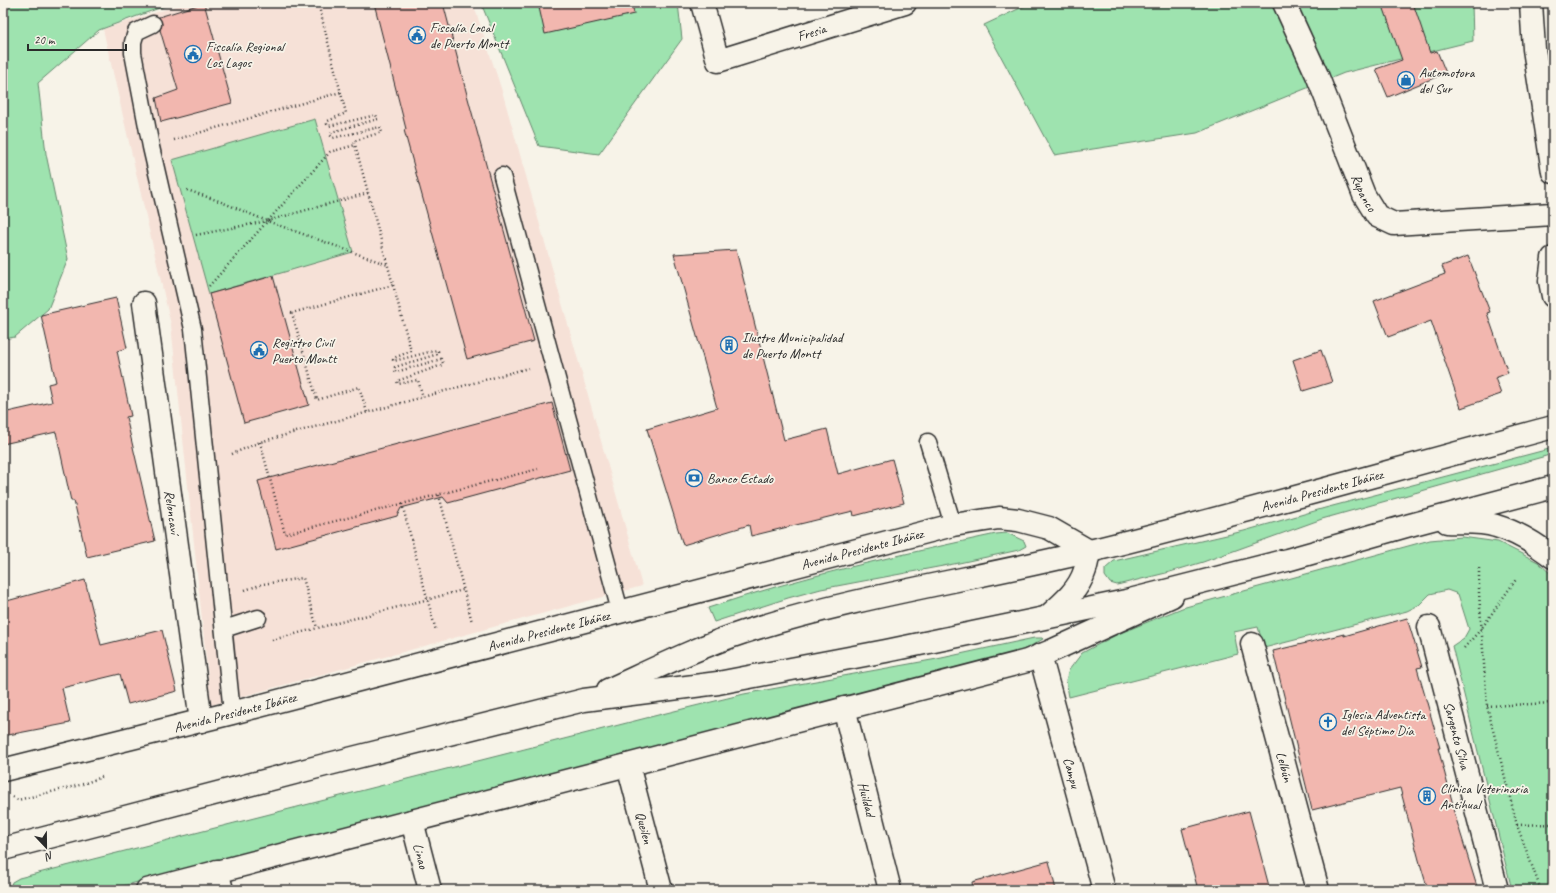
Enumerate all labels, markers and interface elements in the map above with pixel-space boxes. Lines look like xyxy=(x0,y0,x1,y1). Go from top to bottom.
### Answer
place label: Fiscalía Local de Puerto Montt xyxy=(430,19,510,52)
street label: Fresia xyxy=(795,20,829,45)
public building icon: Fiscalía Local de Puerto Montt xyxy=(407,25,427,45)
scale bar xyxy=(28,26,126,52)
text: 20 m xyxy=(34,32,56,48)
place label: Fiscalía Regional Los Lagos xyxy=(206,38,286,71)
public building icon: Fiscalía Regional Los Lagos xyxy=(183,44,203,64)
place label: Automotora del Sur xyxy=(1419,64,1476,97)
shop icon: Automotora del Sur xyxy=(1396,70,1416,90)
street label: Rupanco xyxy=(1348,172,1381,216)
place label: Ilustre Municipalidad de Puerto Montt xyxy=(742,329,845,362)
place label: Registro Civil Puerto Montt xyxy=(272,334,338,367)
building icon: Ilustre Municipalidad de Puerto Montt xyxy=(719,335,739,355)
public building icon: Registro Civil Puerto Montt xyxy=(249,340,269,360)
street label: Avenida Presidente Ibáñez xyxy=(1259,465,1386,515)
bank icon: Banco Estado xyxy=(684,468,704,488)
place label: Banco Estado xyxy=(707,470,774,487)
street label: Reloncaví xyxy=(161,489,184,538)
street label: Avenida Presidente Ibáñez xyxy=(799,525,926,573)
street label: Avenida Presidente Ibáñez xyxy=(486,607,613,655)
street label: Avenida Presidente Ibáñez xyxy=(172,688,299,736)
street label: Sargento Silva xyxy=(1440,700,1474,772)
place label: Iglesia Adventista del Séptimo Día xyxy=(1341,706,1427,739)
church icon: Iglesia Adventista del Séptimo Día xyxy=(1318,712,1338,732)
street label: Lelbún xyxy=(1272,750,1297,784)
street label: Campu xyxy=(1059,756,1084,791)
street label: Huildad xyxy=(854,780,880,821)
place label: Clínica Veterinaria Antihual xyxy=(1440,780,1529,813)
building icon: Clínica Veterinaria Antihual xyxy=(1417,786,1437,806)
street label: Queilen xyxy=(632,810,657,847)
north arrow xyxy=(26,827,66,867)
street label: Linao xyxy=(409,841,432,872)
text: N xyxy=(42,849,56,865)

